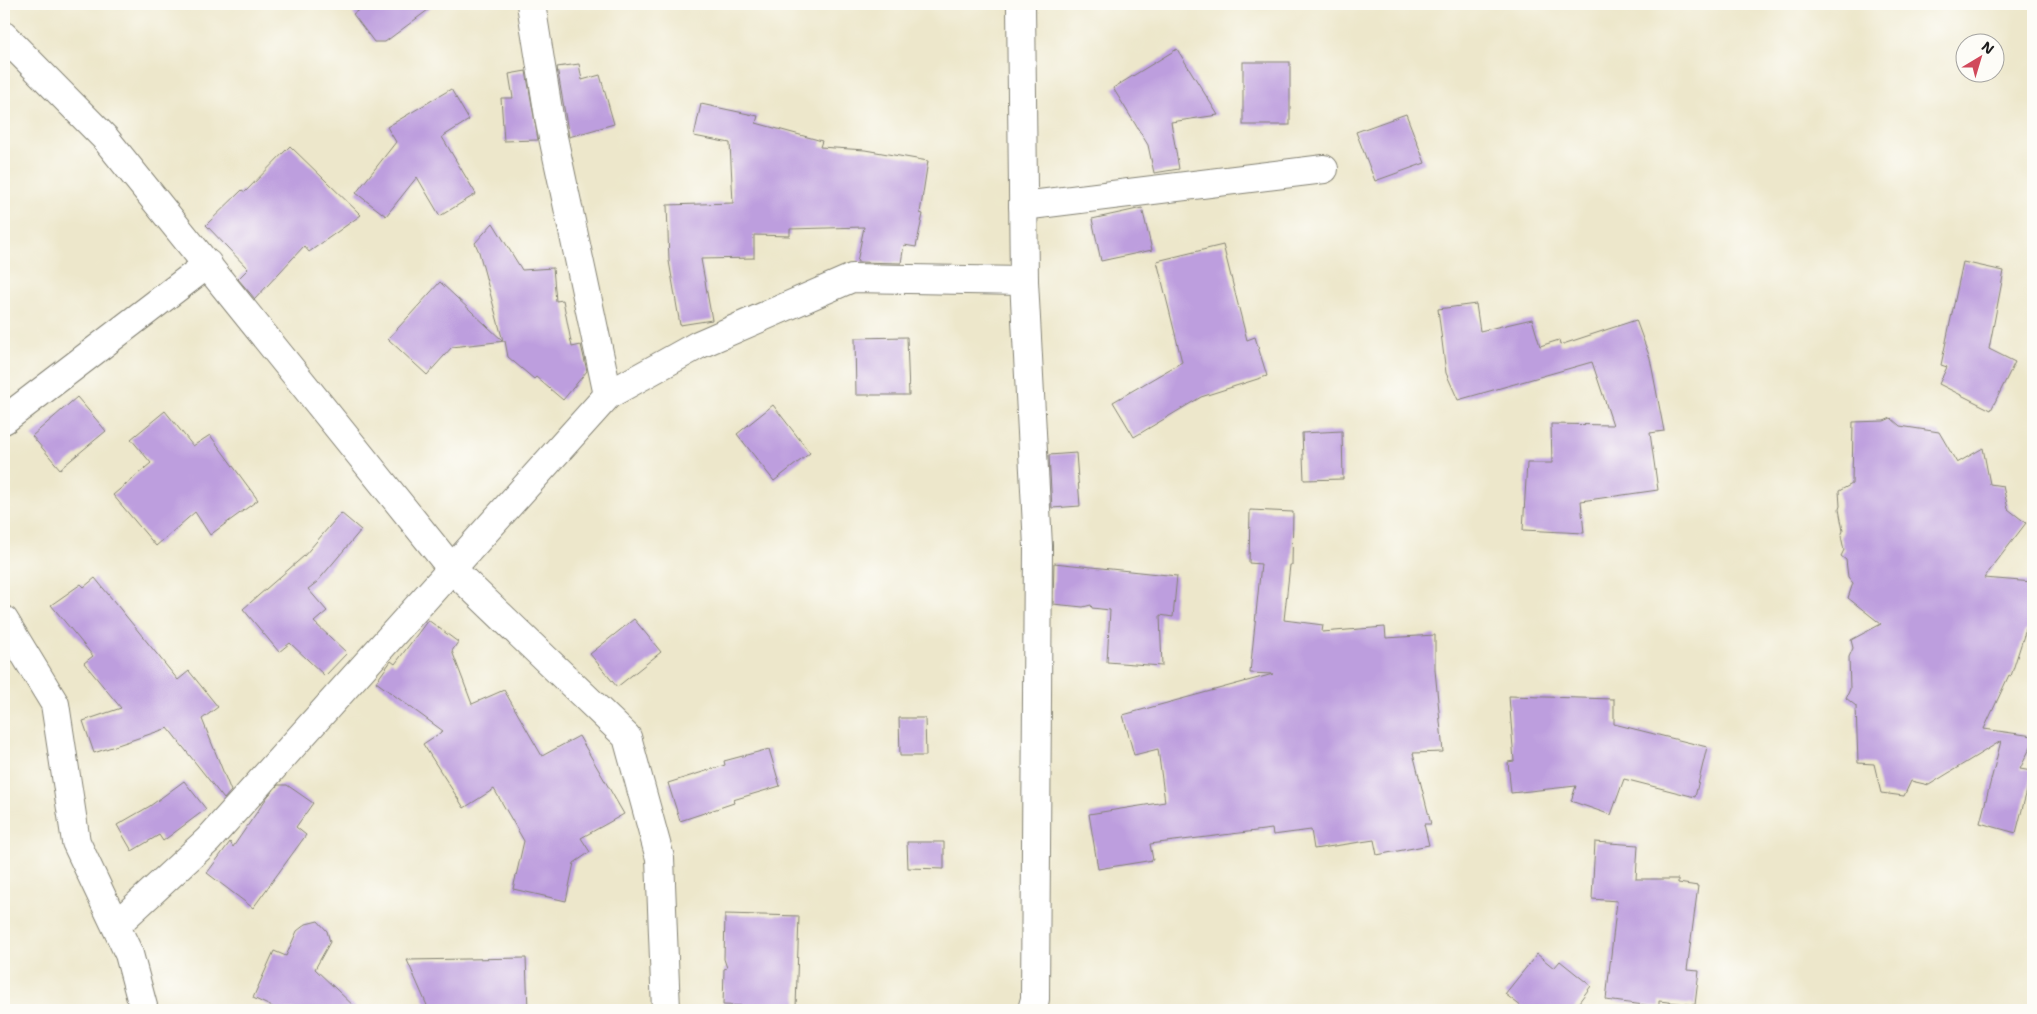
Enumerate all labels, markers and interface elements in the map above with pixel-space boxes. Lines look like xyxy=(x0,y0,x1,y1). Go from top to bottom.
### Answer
north arrow xyxy=(1954,32,2004,82)
text: N xyxy=(1978,37,1998,58)

